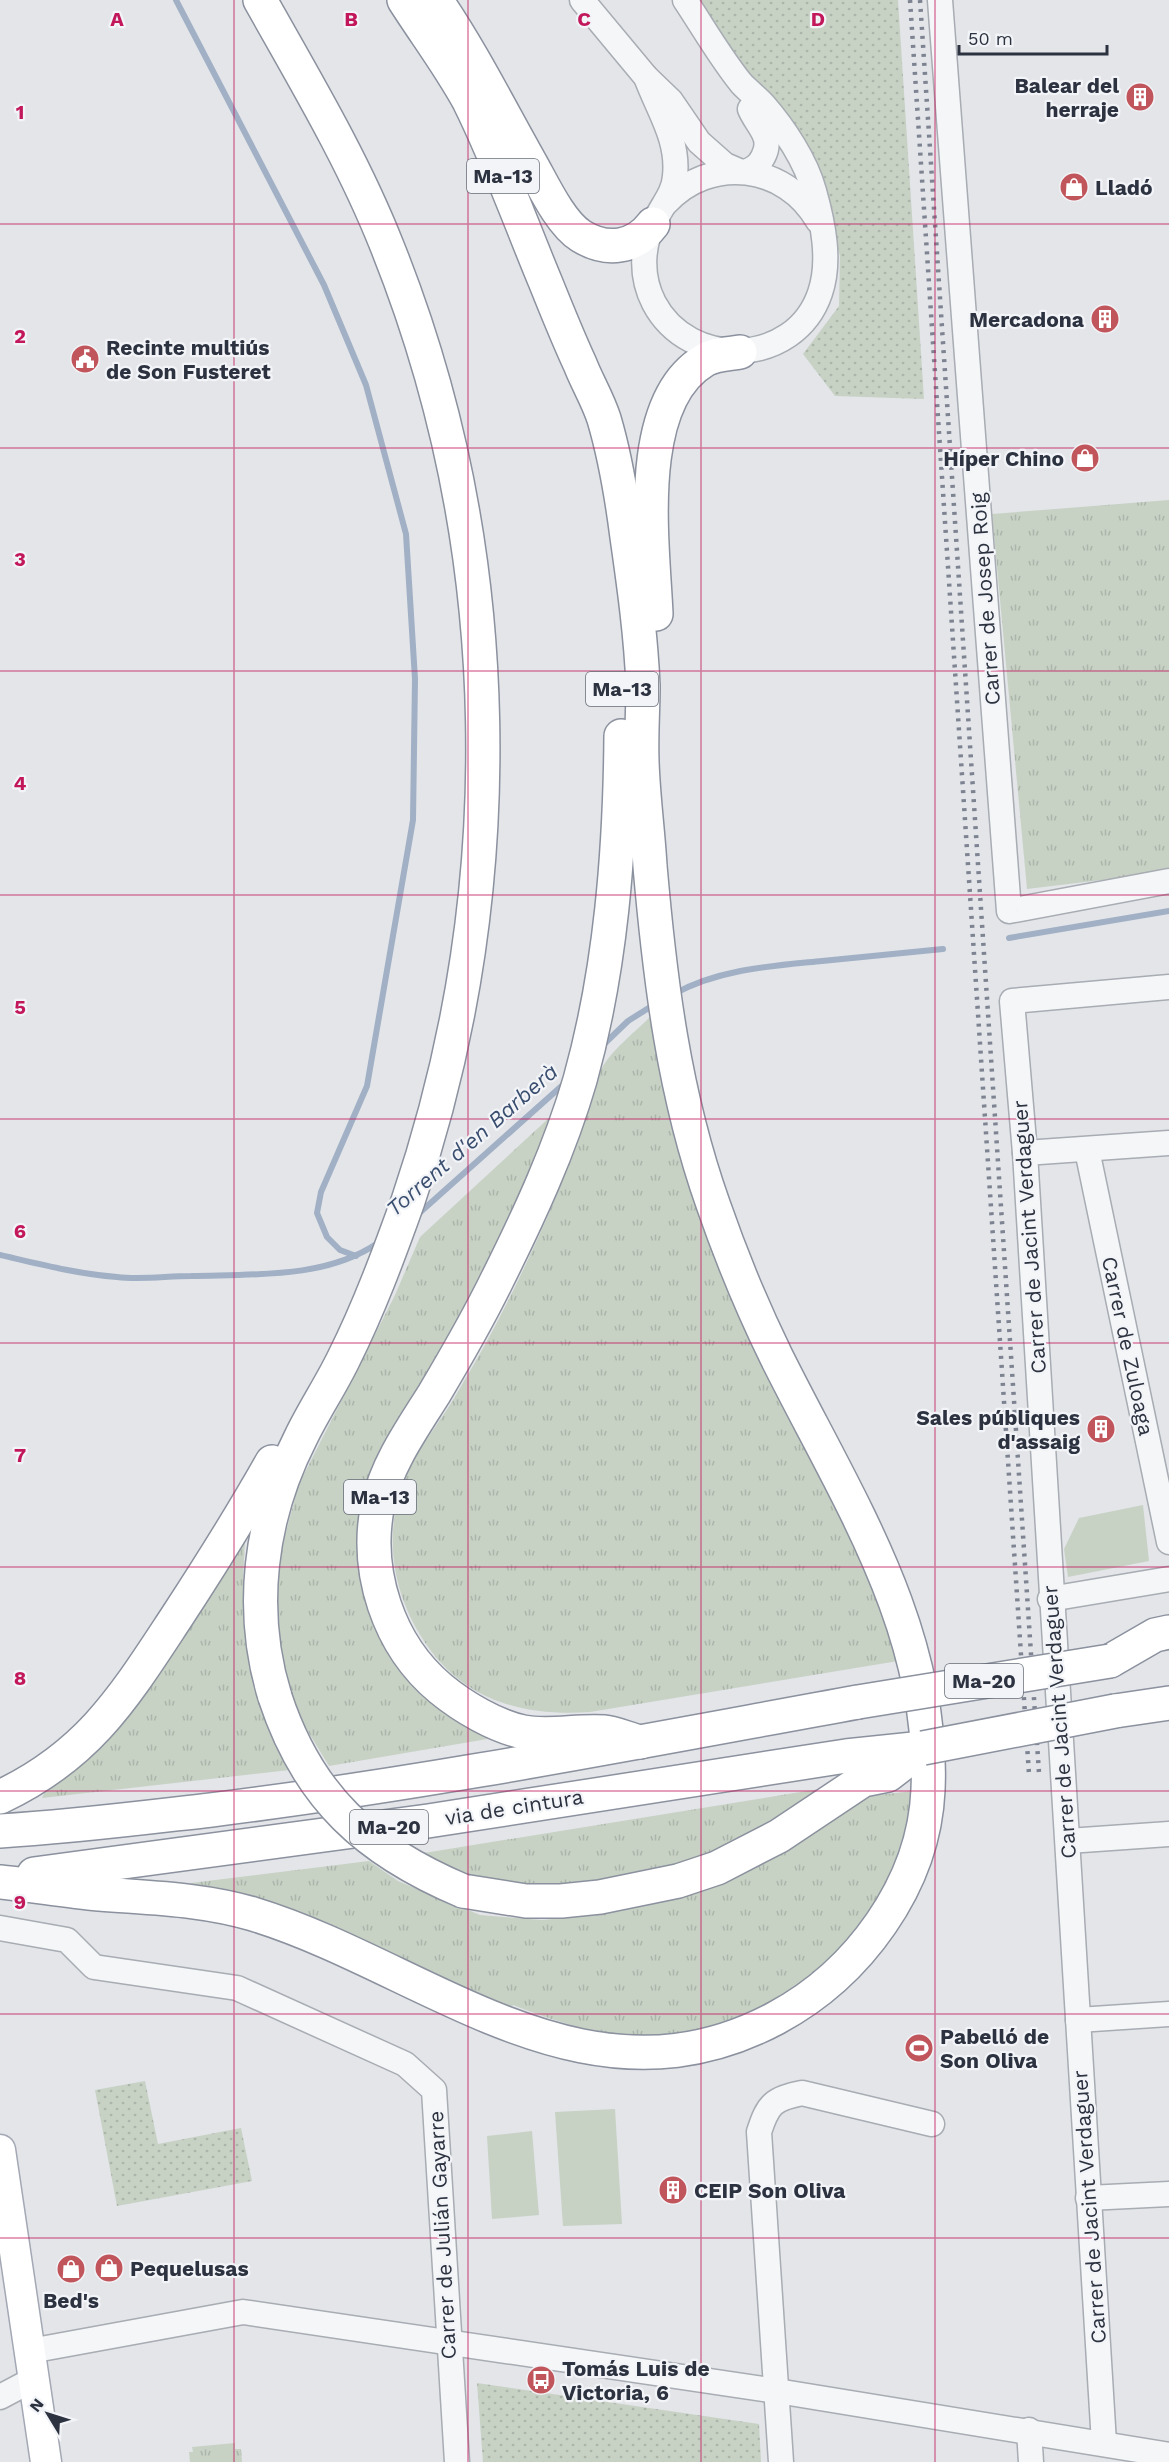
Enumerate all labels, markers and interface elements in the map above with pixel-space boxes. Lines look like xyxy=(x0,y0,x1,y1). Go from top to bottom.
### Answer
text: A xyxy=(110,7,124,31)
text: B xyxy=(344,7,358,31)
text: C xyxy=(577,7,591,31)
text: D xyxy=(811,7,825,31)
scale bar xyxy=(959,18,1108,56)
text: 50 m xyxy=(968,28,1013,49)
place label: Balear del herraje xyxy=(1014,73,1119,122)
building icon: Balear del herraje xyxy=(1124,81,1156,113)
text: 1 xyxy=(16,100,24,124)
road number: Ma-13 xyxy=(467,159,539,193)
shop icon: Lladó xyxy=(1058,171,1090,203)
place label: Lladó xyxy=(1095,175,1153,200)
building icon: Mercadona xyxy=(1089,303,1121,335)
place label: Mercadona xyxy=(969,307,1085,332)
text: 2 xyxy=(14,324,26,348)
place label: Recinte multiús de Son Fusteret xyxy=(106,335,271,384)
public building icon: Recinte multiús de Son Fusteret xyxy=(69,343,101,375)
shop icon: Híper Chino xyxy=(1069,442,1101,474)
place label: Híper Chino xyxy=(943,446,1064,471)
street label: Carrer de Josep Roig xyxy=(965,491,1005,706)
text: 3 xyxy=(14,547,26,571)
road number: Ma-13 xyxy=(586,672,658,706)
text: 4 xyxy=(14,771,27,795)
text: 5 xyxy=(14,995,26,1019)
water label: Torrent d'en Barberà xyxy=(381,1059,563,1221)
street label: Carrer de Jacint Verdaguer xyxy=(1007,1099,1051,1375)
text: 6 xyxy=(14,1219,26,1243)
street label: Carrer de Zuloaga xyxy=(1097,1254,1159,1438)
place label: Sales públiques d'assaig xyxy=(916,1405,1080,1454)
building icon: Sales públiques d'assaig xyxy=(1085,1413,1117,1445)
text: 7 xyxy=(14,1443,26,1467)
road number: Ma-13 xyxy=(344,1480,416,1514)
street label: Carrer de Jacint Verdaguer xyxy=(1037,1584,1081,1860)
road number: Ma-20 xyxy=(945,1664,1023,1698)
text: 8 xyxy=(14,1666,26,1690)
street label: via de cintura xyxy=(443,1784,585,1830)
road number: Ma-20 xyxy=(350,1810,428,1844)
text: 9 xyxy=(14,1890,26,1914)
place label: Pabelló de Son Oliva xyxy=(940,2024,1049,2073)
sports icon: Pabelló de Son Oliva xyxy=(903,2032,935,2064)
street label: Carrer de Jacint Verdaguer xyxy=(1067,2069,1111,2345)
street label: Carrer de Julián Gayarre xyxy=(423,2110,461,2360)
building icon: CEIP Son Oliva xyxy=(657,2174,689,2206)
place label: CEIP Son Oliva xyxy=(694,2178,846,2203)
shop icon: Pequelusas xyxy=(93,2252,125,2284)
shop icon: Bed's xyxy=(55,2253,87,2285)
place label: Pequelusas xyxy=(130,2256,249,2281)
place label: Bed's xyxy=(43,2288,99,2313)
place label: Tomás Luis de Victoria, 6 xyxy=(562,2356,710,2405)
bus stop icon: Tomás Luis de Victoria, 6 xyxy=(525,2364,557,2396)
north arrow xyxy=(18,2384,78,2444)
text: N xyxy=(25,2395,48,2416)

